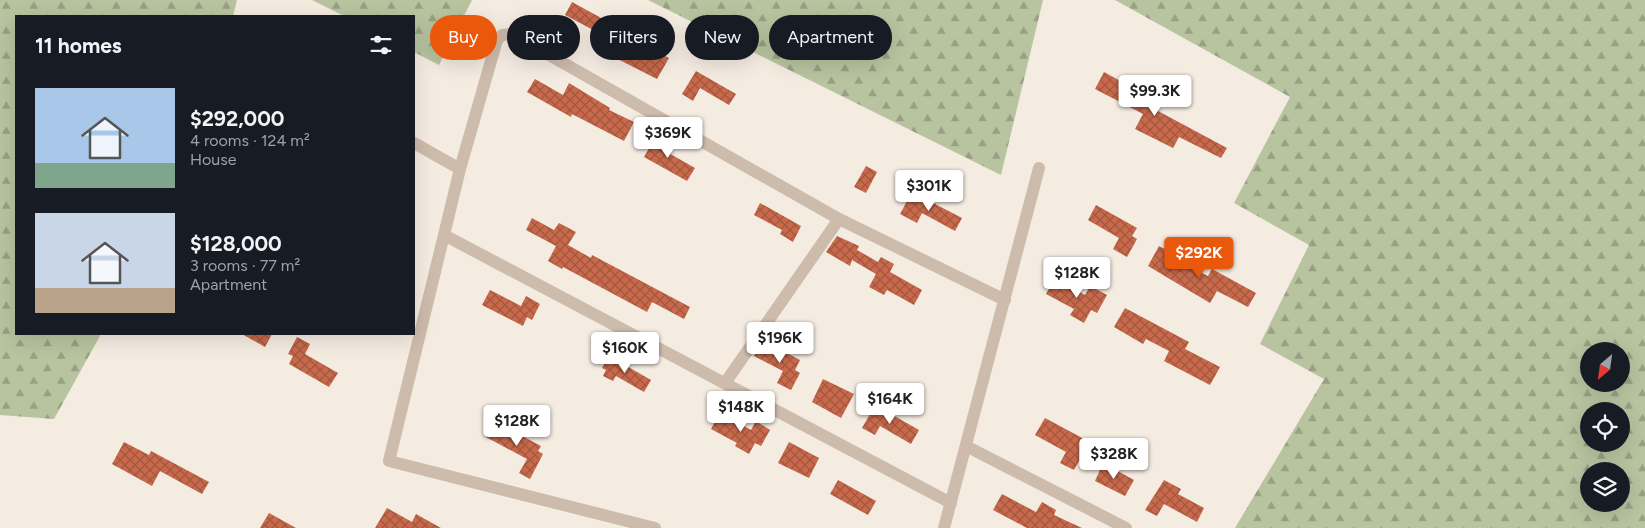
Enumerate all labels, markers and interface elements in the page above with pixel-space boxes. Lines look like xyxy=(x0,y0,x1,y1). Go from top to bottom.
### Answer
chip: Buy xyxy=(430,15,497,60)
chip: Rent xyxy=(507,15,580,60)
chip: Filters xyxy=(590,15,675,60)
chip: New xyxy=(685,15,759,60)
chip: Apartment xyxy=(769,15,892,60)
icon: filters xyxy=(367,31,395,59)
text: 11 homes xyxy=(35,33,122,58)
pin: $99.3K xyxy=(1114,74,1196,117)
text: $99.3K xyxy=(1130,81,1180,100)
text: $292,000 xyxy=(190,106,284,131)
icon: home xyxy=(75,108,135,168)
pin: $369K xyxy=(633,116,703,159)
text: $369K xyxy=(645,123,691,142)
text: 4 rooms · 124 m² xyxy=(190,131,310,150)
text: House xyxy=(190,150,236,169)
pin: $301K xyxy=(894,170,964,212)
text: $301K xyxy=(906,176,952,195)
text: $128,000 xyxy=(190,231,282,256)
icon: home xyxy=(75,233,135,293)
pin: $292K xyxy=(1164,236,1234,279)
text: $292K xyxy=(1175,243,1223,262)
text: 3 rooms · 77 m² xyxy=(190,256,300,275)
pin: $128K xyxy=(1042,256,1112,299)
text: $128K xyxy=(1054,263,1100,282)
text: Apartment xyxy=(190,275,267,294)
pin: $196K xyxy=(745,322,815,364)
text: $196K xyxy=(758,328,802,347)
pin: $160K xyxy=(590,332,660,374)
text: $160K xyxy=(602,338,648,357)
north arrow xyxy=(1580,342,1630,392)
map controls xyxy=(1580,342,1630,512)
pin: $164K xyxy=(855,382,925,425)
text: $164K xyxy=(867,389,913,408)
pin: $148K xyxy=(706,390,776,433)
text: $148K xyxy=(718,397,764,416)
button: locate xyxy=(1580,402,1630,452)
pin: $128K xyxy=(482,404,552,447)
text: $128K xyxy=(494,411,540,430)
pin: $328K xyxy=(1079,438,1149,480)
text: $328K xyxy=(1090,444,1138,463)
button: layers xyxy=(1580,462,1630,512)

